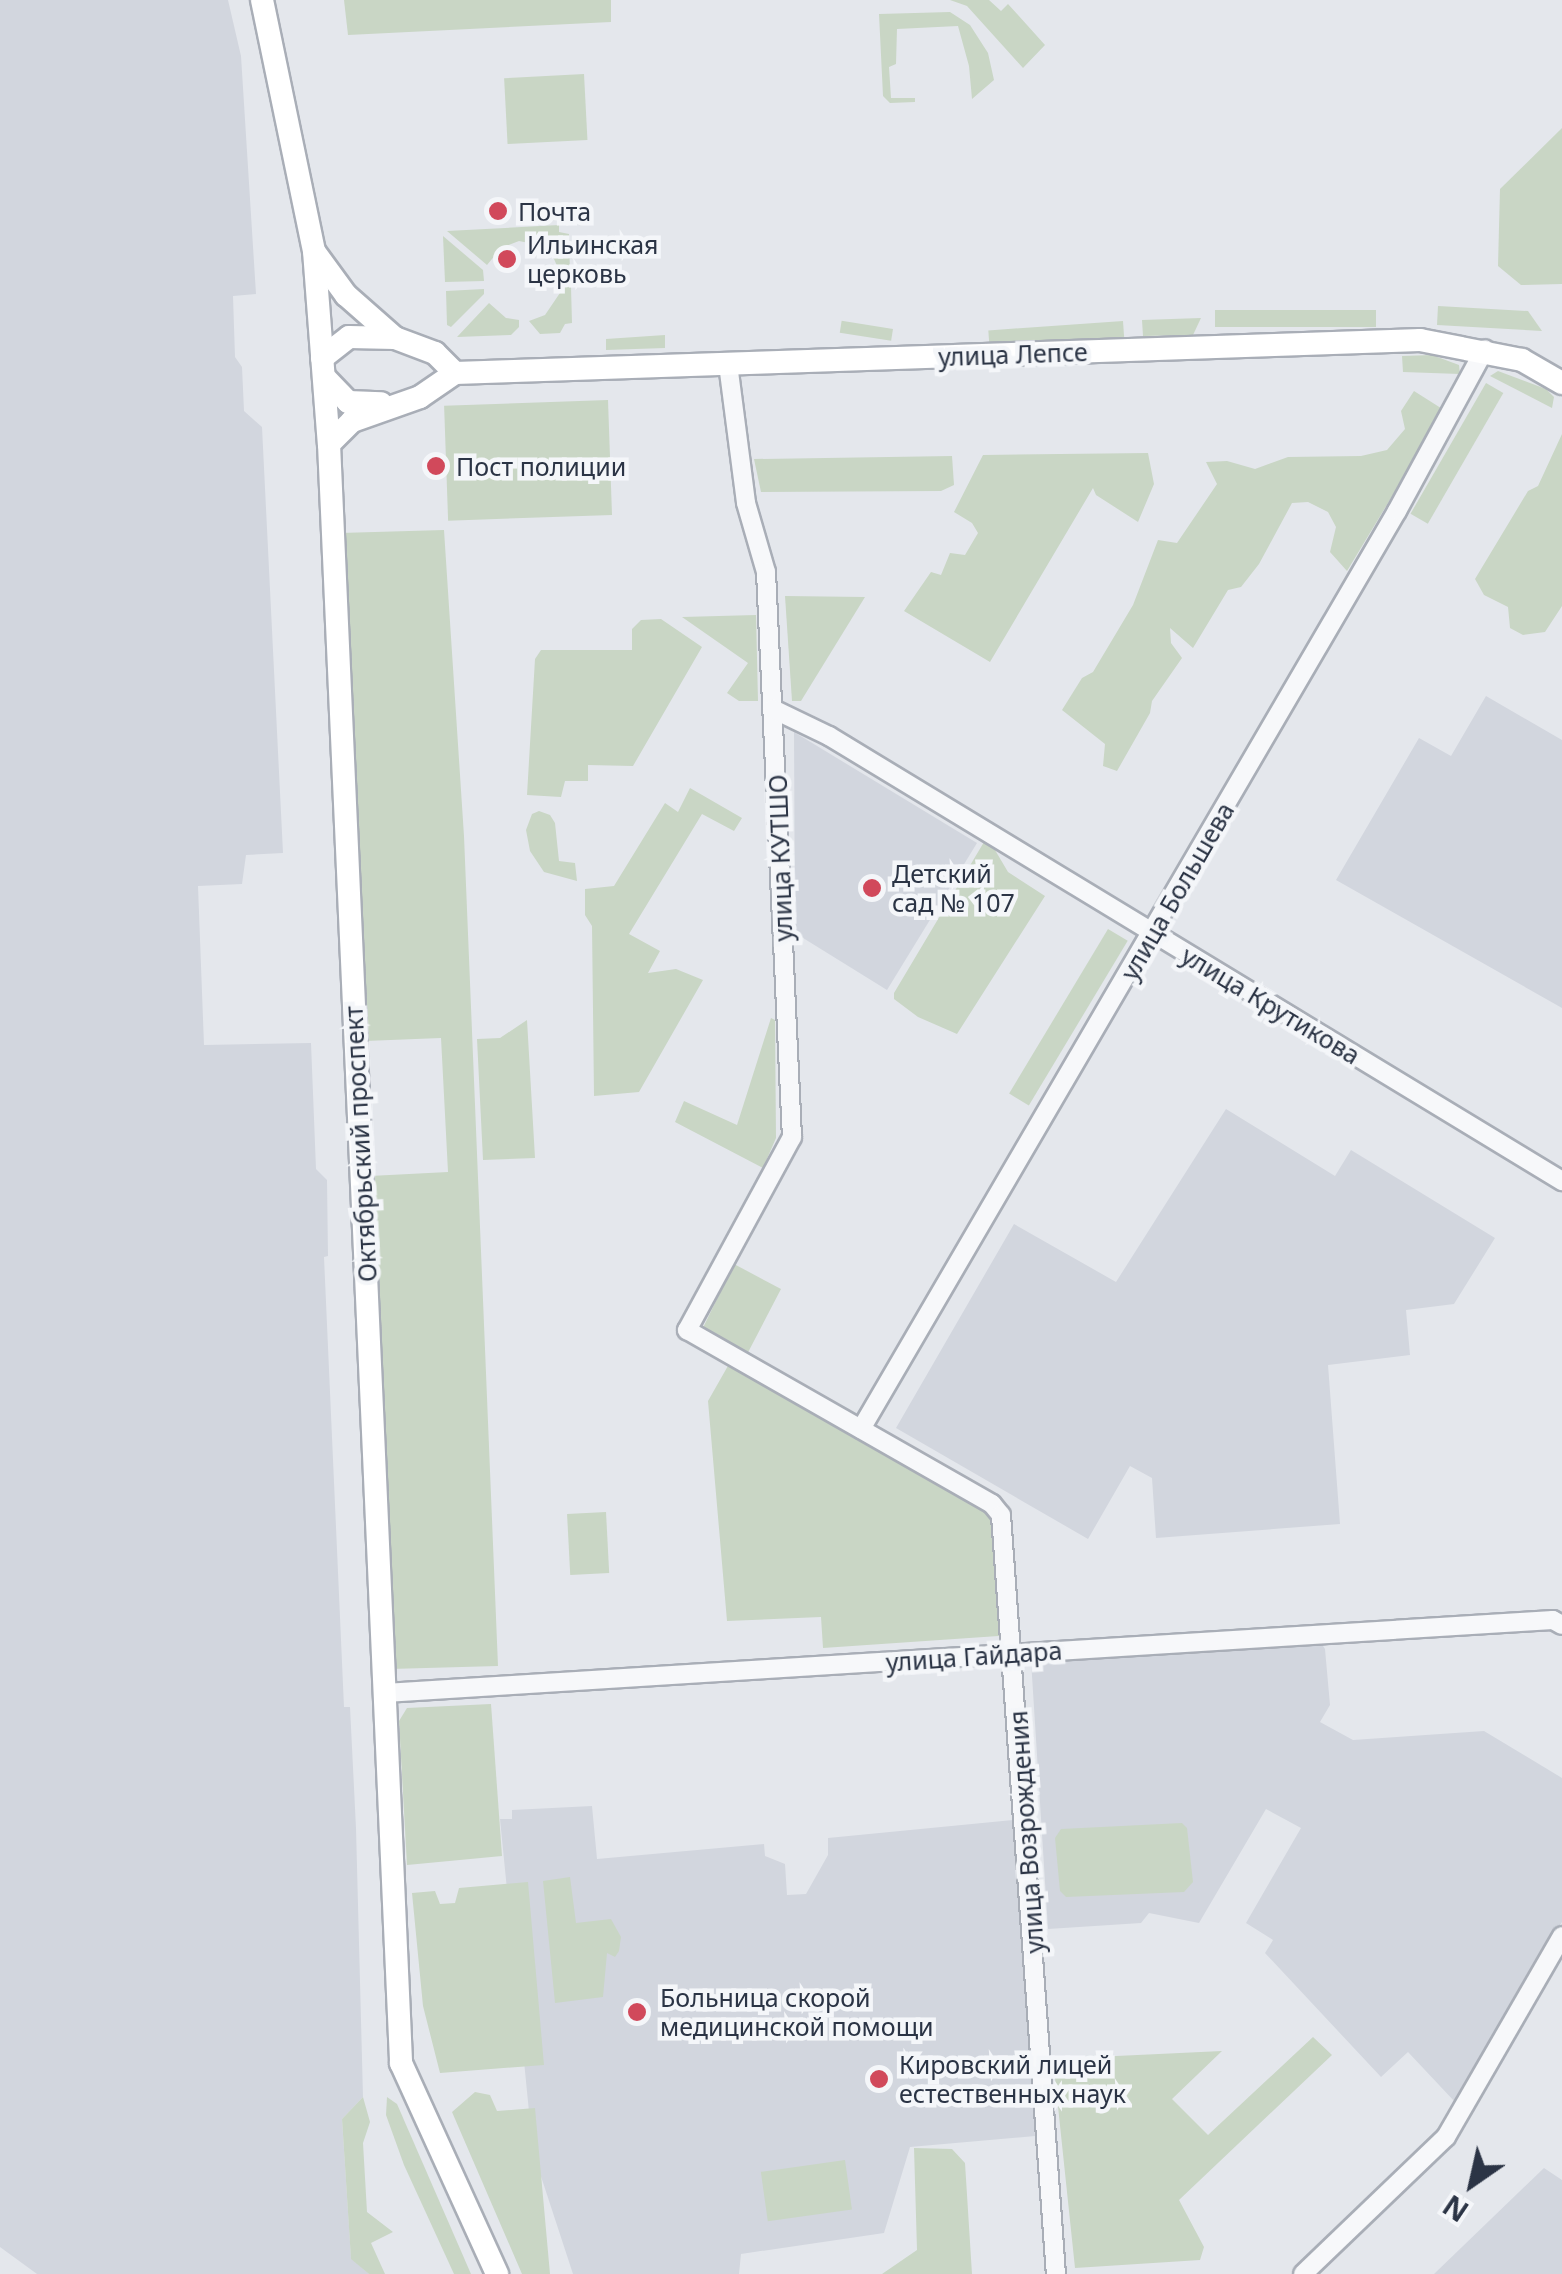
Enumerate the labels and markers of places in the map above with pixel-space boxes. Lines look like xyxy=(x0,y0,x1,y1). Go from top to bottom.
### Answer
place label: Почта xyxy=(518,196,591,226)
marker: Почта xyxy=(487,200,509,222)
place label: Ильинская церковь xyxy=(527,230,658,289)
marker: Ильинская церковь xyxy=(496,248,518,270)
place label: Пост полиции xyxy=(456,451,626,481)
marker: Пост полиции xyxy=(425,455,447,477)
place label: Детский сад № 107 xyxy=(892,859,1015,918)
marker: Детский сад № 107 xyxy=(861,877,883,899)
place label: Больница скорой медицинской помощи xyxy=(660,1983,934,2042)
marker: Больница скорой медицинской помощи xyxy=(624,1999,650,2025)
place label: Кировский лицей естественных наук xyxy=(899,2050,1126,2109)
marker: Кировский лицей естественных наук xyxy=(868,2068,890,2090)

